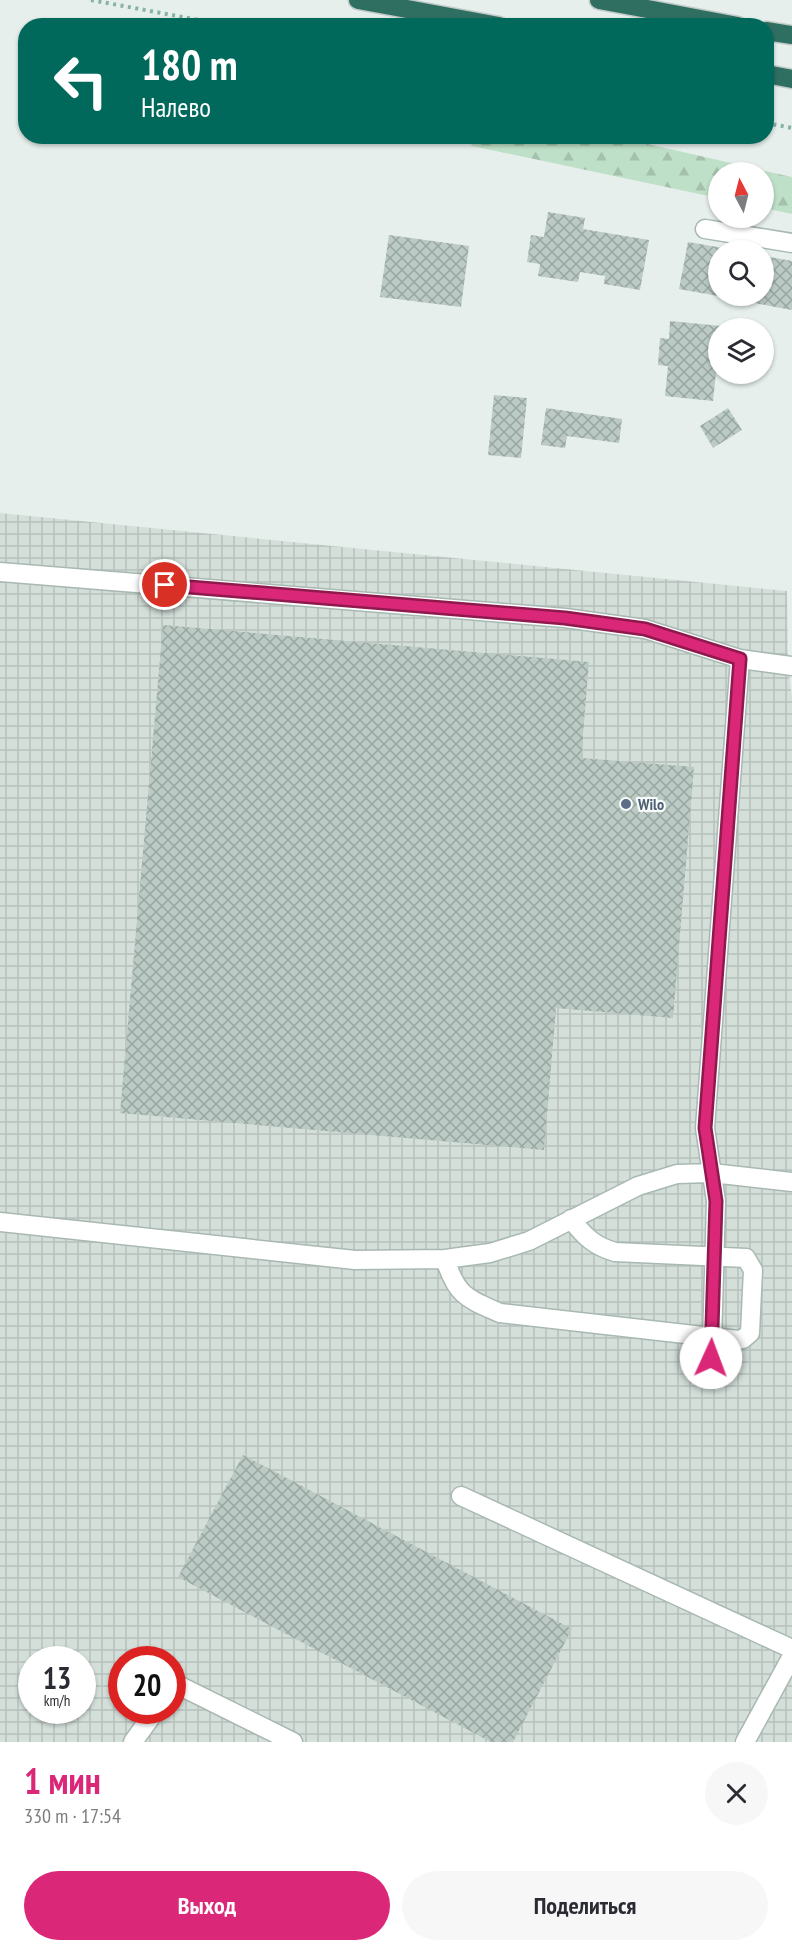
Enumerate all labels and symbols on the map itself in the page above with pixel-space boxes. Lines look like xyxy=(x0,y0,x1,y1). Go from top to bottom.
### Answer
north arrow xyxy=(708,162,774,228)
pin xyxy=(139,559,190,610)
place label: Wilo xyxy=(637,794,664,814)
marker: Wilo xyxy=(619,797,633,811)
position arrow xyxy=(679,1326,743,1390)
speed limit sign: 20 xyxy=(108,1646,186,1724)

